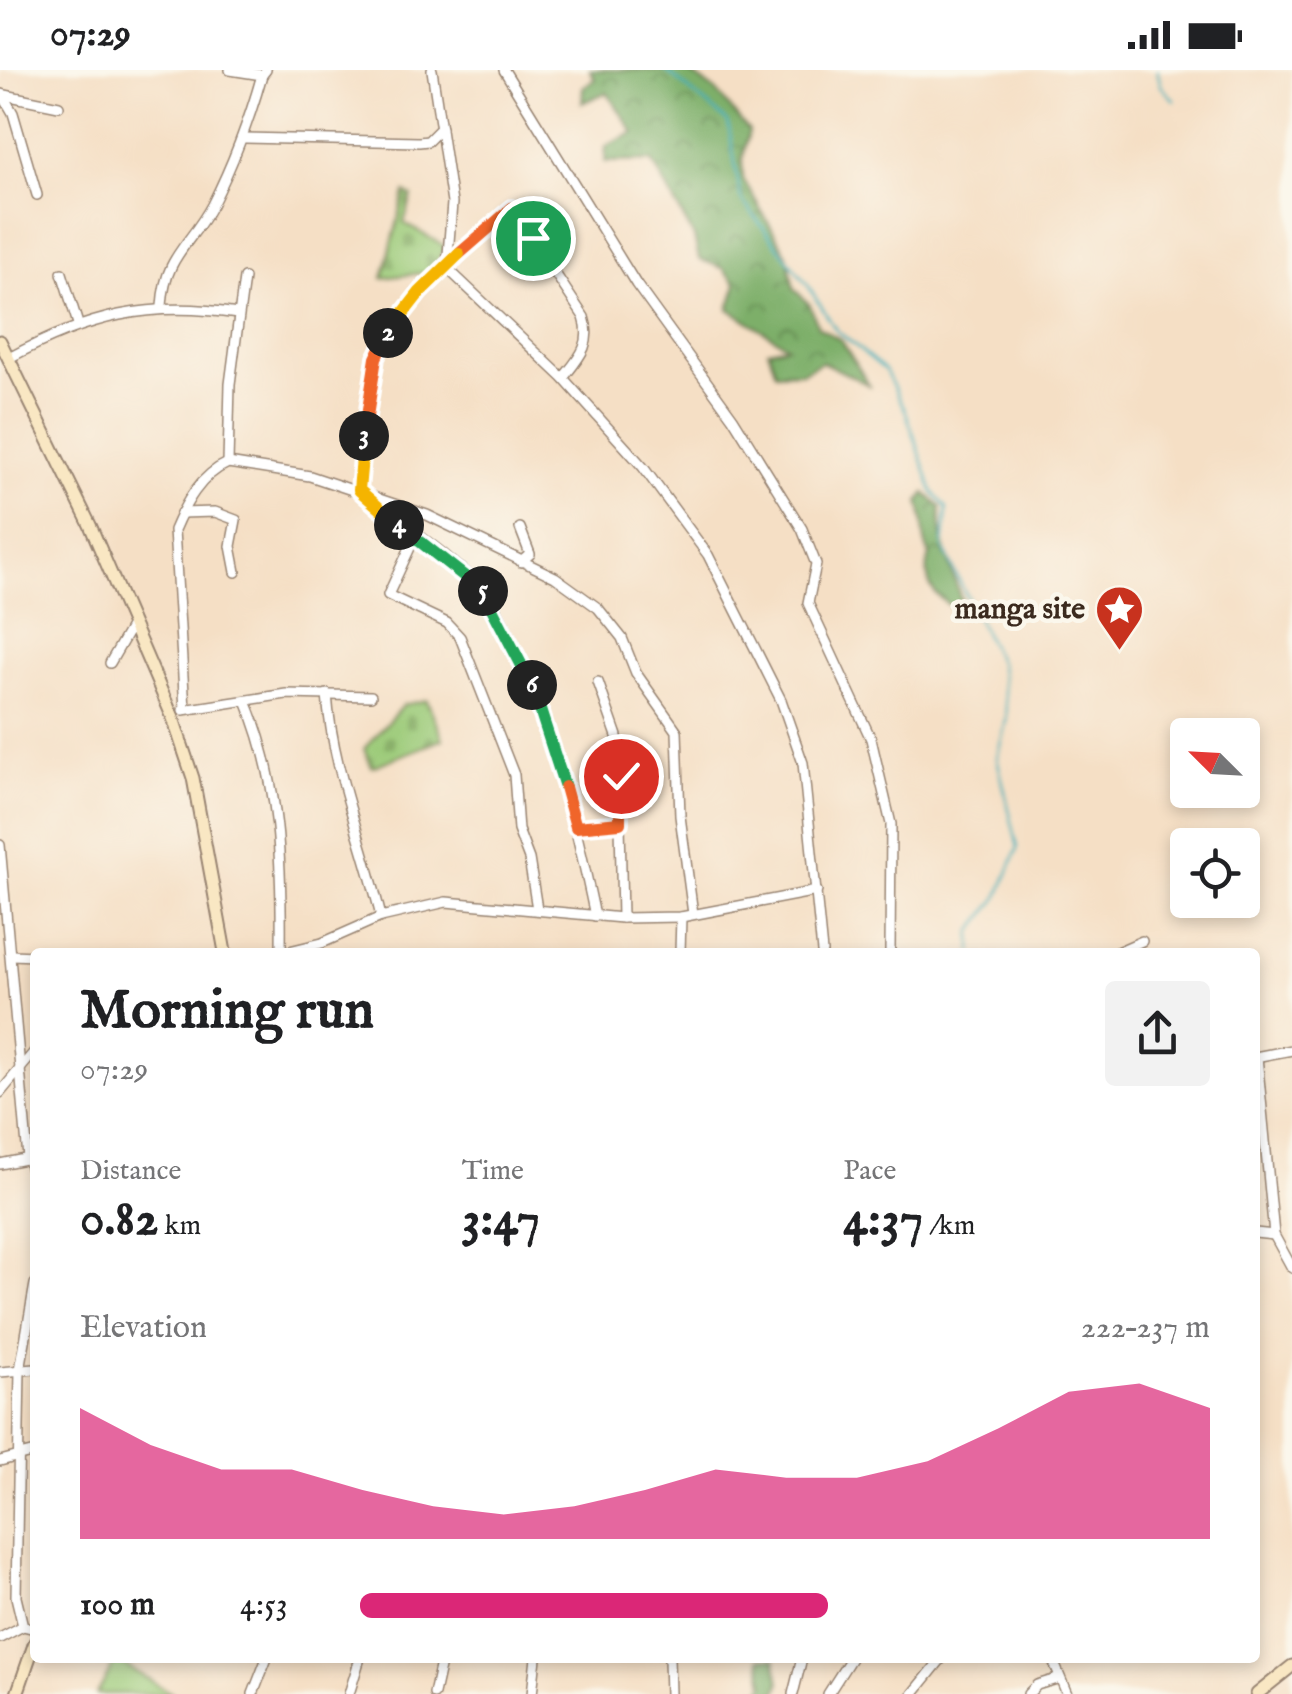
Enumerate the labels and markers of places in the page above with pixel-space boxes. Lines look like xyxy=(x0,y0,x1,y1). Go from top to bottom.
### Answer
pin xyxy=(491,196,576,281)
pin: 2 xyxy=(363,308,413,358)
pin: 3 xyxy=(339,411,389,461)
pin: 4 xyxy=(374,500,424,550)
pin: 5 xyxy=(458,566,508,616)
place icon: manga site xyxy=(1094,584,1146,652)
place label: manga site xyxy=(955,591,1085,629)
pin: 6 xyxy=(507,660,557,710)
pin xyxy=(579,734,664,819)

